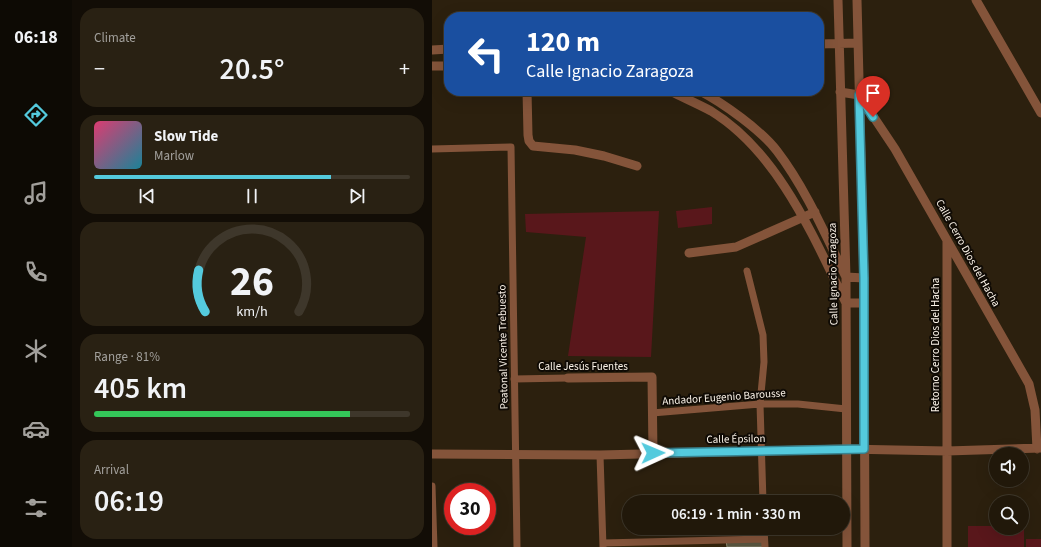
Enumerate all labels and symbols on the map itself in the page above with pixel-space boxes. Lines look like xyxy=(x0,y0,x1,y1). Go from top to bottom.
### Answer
pin xyxy=(856,76,890,117)
street label: Calle Cerro Dios del Hacha xyxy=(932,197,1004,309)
street label: Calle Ignacio Zaragoza xyxy=(825,223,841,325)
street label: Retorno Cerro Dios del Hacha xyxy=(928,278,943,412)
street label: Peatonal Vicente Trebuesto xyxy=(494,285,512,409)
street label: Calle Jesús Fuentes xyxy=(538,359,628,374)
street label: Andador Eugenio Barousse xyxy=(662,385,787,409)
street label: Calle Épsilon xyxy=(706,431,766,447)
position arrow xyxy=(632,432,674,474)
speed limit sign: 30 xyxy=(444,483,496,535)

